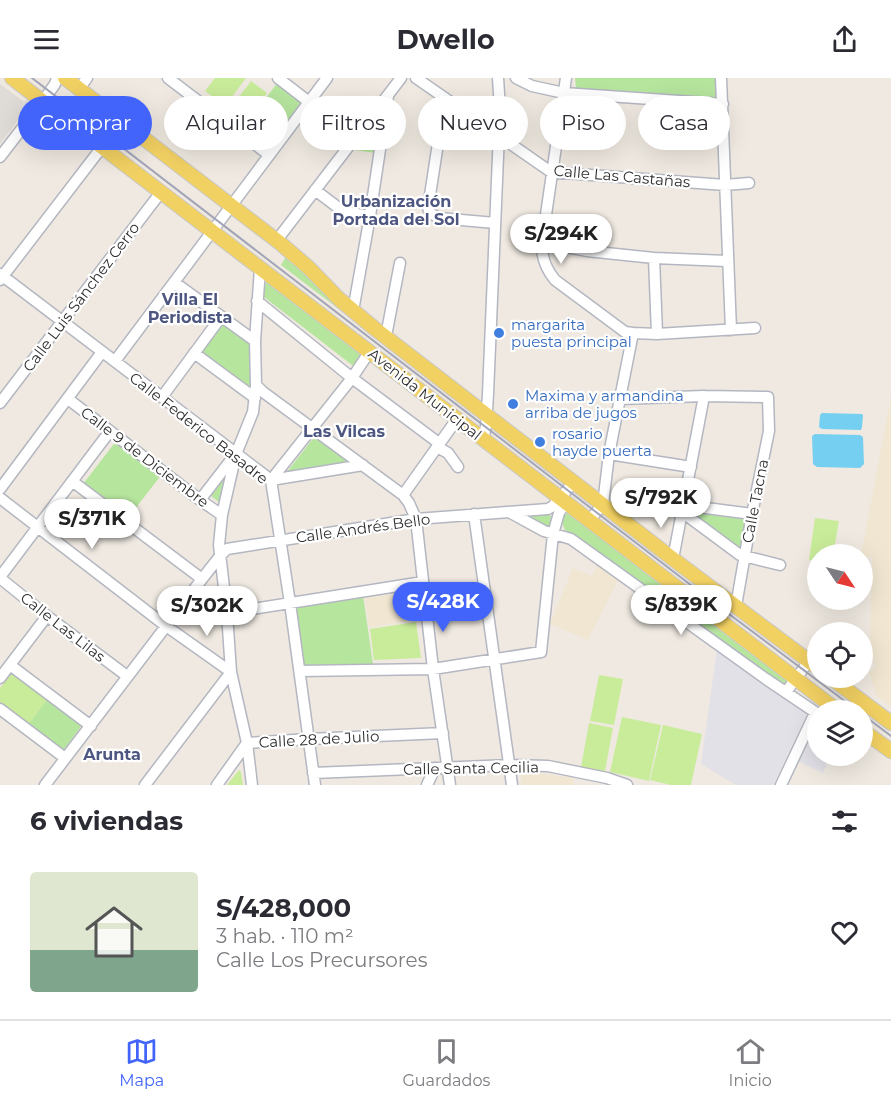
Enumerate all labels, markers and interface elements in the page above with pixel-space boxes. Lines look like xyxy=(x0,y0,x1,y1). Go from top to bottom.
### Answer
icon: menu xyxy=(30,23,63,56)
text: Dwello xyxy=(396,23,495,56)
icon: share xyxy=(828,23,861,56)
chip: Comprar xyxy=(18,96,152,150)
chip: Alquilar xyxy=(164,96,288,150)
chip: Filtros xyxy=(300,96,406,150)
chip: Nuevo xyxy=(418,96,528,150)
chip: Piso xyxy=(540,96,626,150)
chip: Casa xyxy=(638,96,730,150)
street label: Calle Las Castañas xyxy=(553,161,691,191)
district label: Urbanización Portada del Sol xyxy=(332,192,460,229)
pin: S/294K xyxy=(512,214,610,265)
street label: Calle Luis Sánchez Cerro xyxy=(19,219,143,375)
text: S/294K xyxy=(524,221,598,245)
district label: Villa El Periodista xyxy=(148,290,232,327)
place label: margarita puesta principal xyxy=(511,315,632,351)
marker: margarita puesta principal xyxy=(492,326,506,340)
street label: Avenida Municipal xyxy=(365,344,485,444)
street label: Calle Federico Basadre xyxy=(126,368,272,488)
place label: Maxima y armandina arriba de jugos xyxy=(525,386,684,422)
marker: Maxima y armandina arriba de jugos xyxy=(506,397,520,411)
street label: Calle 9 de Diciembre xyxy=(77,403,213,511)
district label: Las Vilcas xyxy=(303,422,385,441)
place label: rosario hayde puerta xyxy=(552,424,652,460)
marker: rosario hayde puerta xyxy=(533,435,547,449)
street label: Calle Tacna xyxy=(738,458,772,544)
pin: S/792K xyxy=(612,478,710,529)
text: S/792K xyxy=(625,485,697,509)
pin: S/371K xyxy=(43,499,141,550)
text: S/371K xyxy=(58,506,126,530)
street label: Calle Andrés Bello xyxy=(295,509,431,547)
north arrow xyxy=(807,544,873,610)
map controls xyxy=(807,544,873,766)
pin: S/428K xyxy=(394,582,492,633)
pin: S/839K xyxy=(632,585,730,636)
pin: S/302K xyxy=(158,586,256,637)
street label: Calle Las Lilas xyxy=(17,588,109,666)
text: S/428K xyxy=(407,589,479,613)
text: S/839K xyxy=(645,592,717,616)
text: S/302K xyxy=(171,593,243,617)
button: locate xyxy=(807,622,873,688)
button: layers xyxy=(807,700,873,766)
street label: Calle 28 de Julio xyxy=(258,726,380,752)
district label: Arunta xyxy=(82,745,141,764)
street label: Calle Santa Cecilia xyxy=(403,757,539,779)
text: 6 viviendas xyxy=(30,805,183,837)
icon: filters xyxy=(828,805,861,838)
text: S/428,000 xyxy=(216,892,351,924)
icon: home xyxy=(78,896,150,968)
icon: heart xyxy=(828,916,861,949)
text: 3 hab. · 110 m² xyxy=(216,924,354,948)
text: Calle Los Precursores xyxy=(216,948,427,972)
tab: Mapa xyxy=(119,1035,164,1090)
tab: Guardados xyxy=(403,1035,490,1090)
tab: Inicio xyxy=(729,1035,772,1090)

